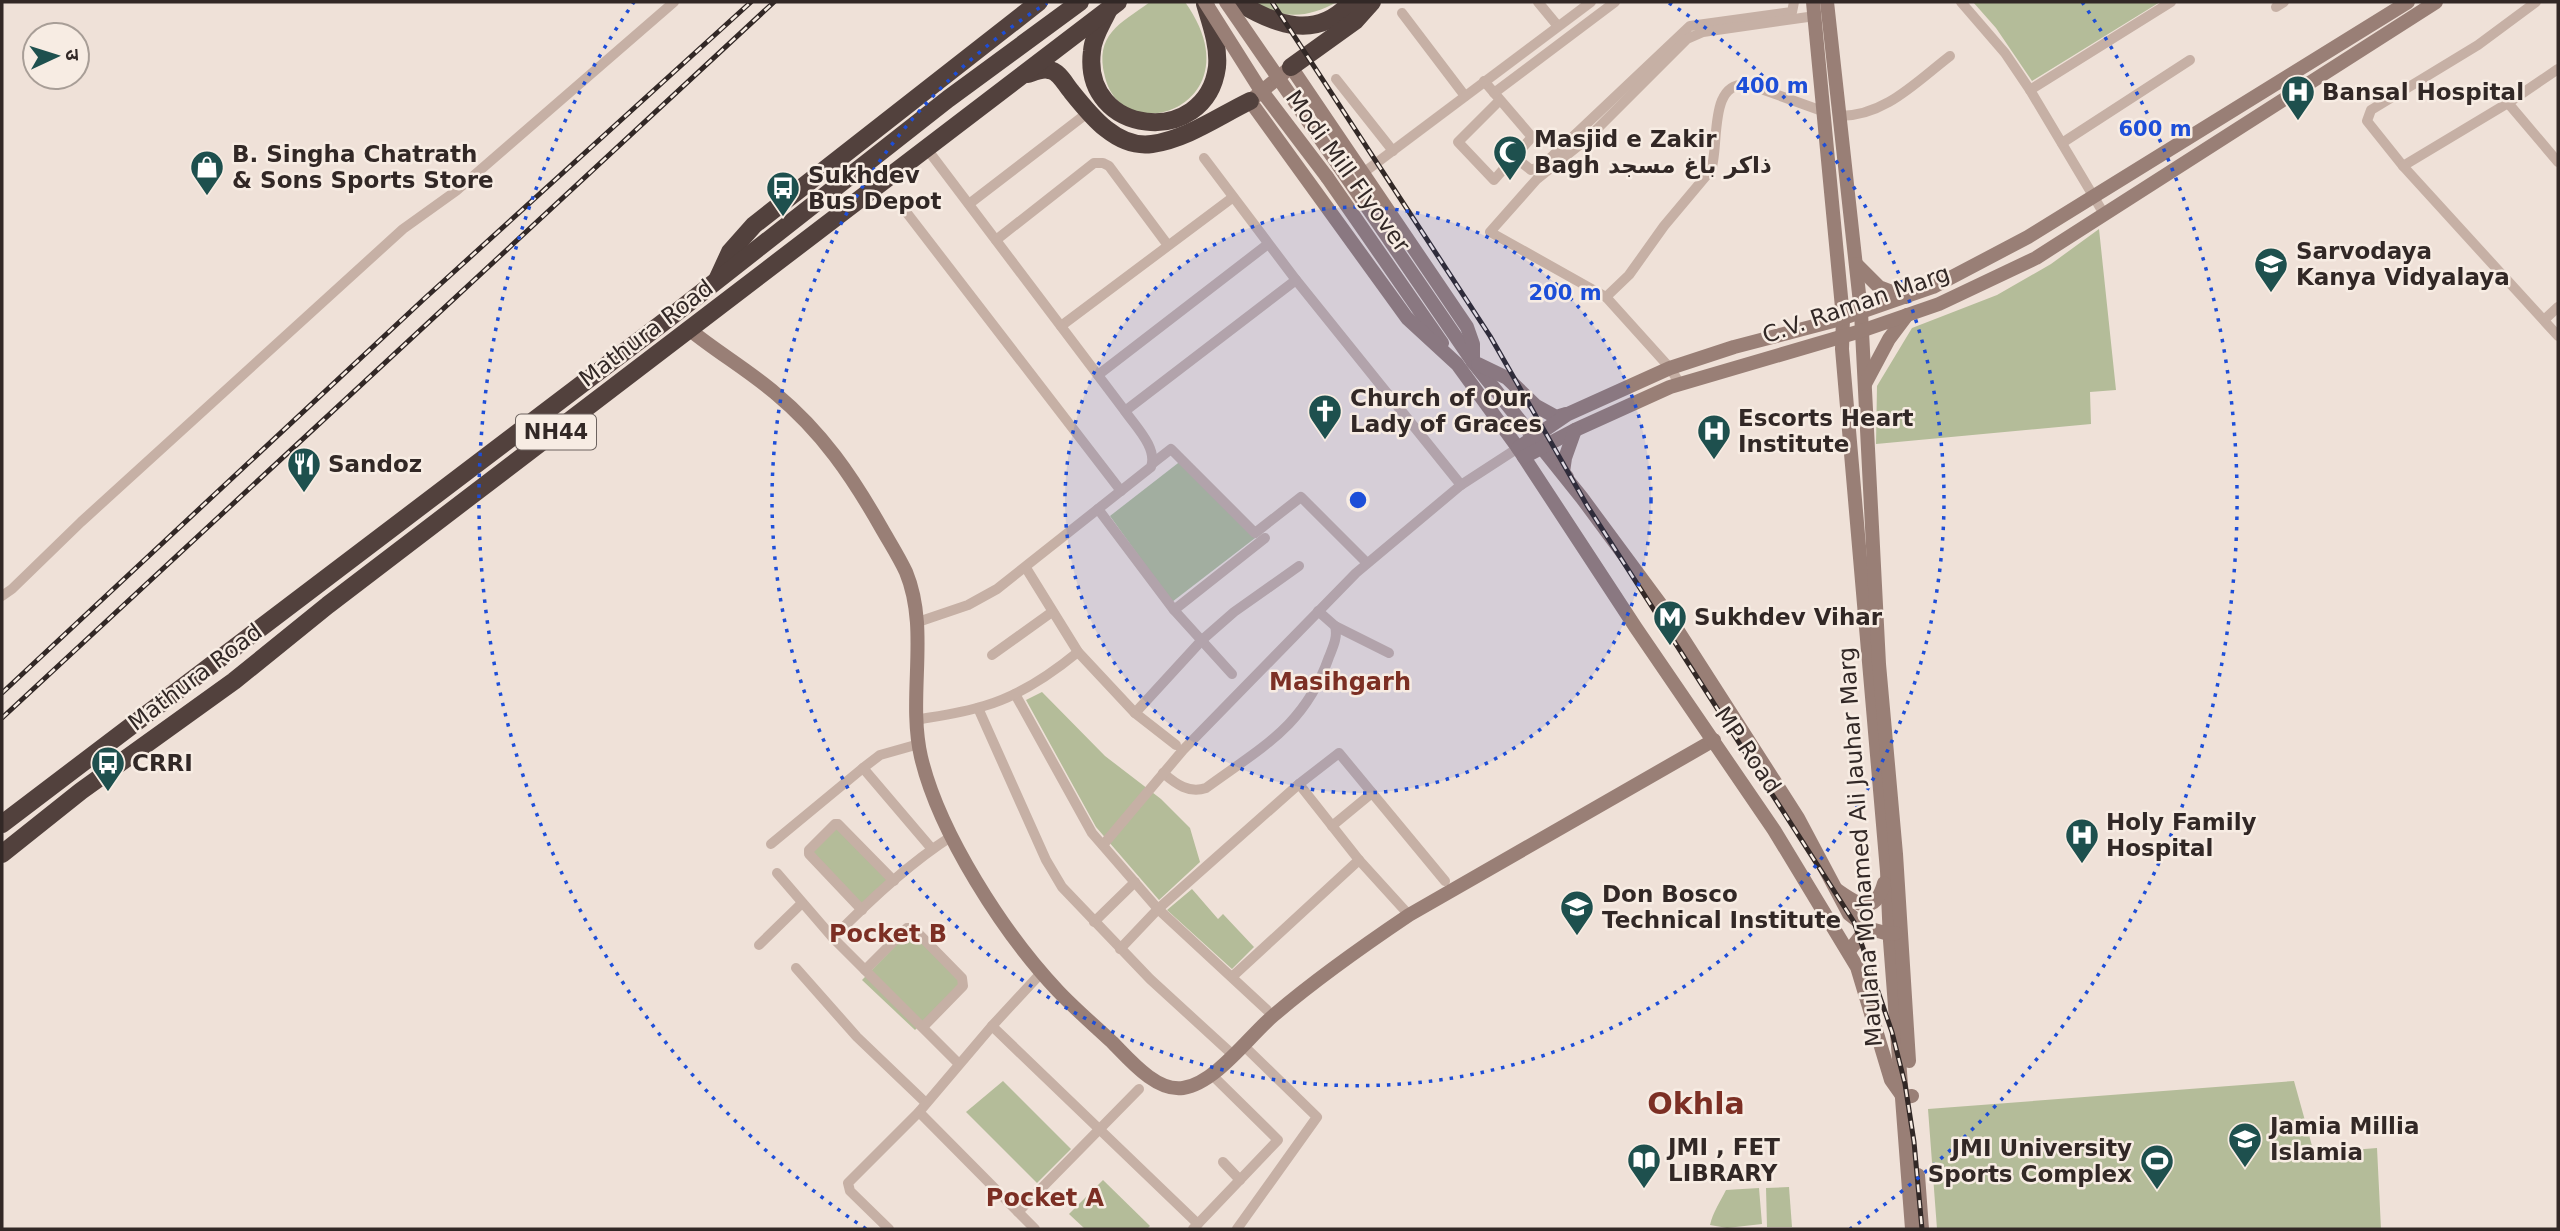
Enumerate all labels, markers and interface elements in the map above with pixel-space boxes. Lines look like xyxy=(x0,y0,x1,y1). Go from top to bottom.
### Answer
north arrow xyxy=(21,21,91,91)
text: उ xyxy=(62,48,84,62)
hospital icon: Bansal Hospital xyxy=(2279,73,2317,122)
text: 400 m xyxy=(1735,74,1809,98)
place label: Bansal Hospital xyxy=(2322,79,2524,105)
street label: Modi Mill Flyover xyxy=(1281,85,1416,257)
text: 600 m xyxy=(2118,117,2192,141)
place label: Masjid e Zakir Bagh ذاکر باغ مسجد xyxy=(1534,126,1772,179)
mosque icon: Masjid e Zakir Bagh ذاکر باغ مسجد xyxy=(1491,133,1529,182)
place label: B. Singha Chatrath & Sons Sports Store xyxy=(232,141,494,193)
shop icon: B. Singha Chatrath & Sons Sports Store xyxy=(188,148,226,197)
place label: Sukhdev Bus Depot xyxy=(808,162,942,214)
bus stop icon: Sukhdev Bus Depot xyxy=(764,169,802,218)
place label: Sarvodaya Kanya Vidyalaya xyxy=(2296,238,2510,290)
school or university icon: Sarvodaya Kanya Vidyalaya xyxy=(2252,245,2290,294)
street label: C.V. Raman Marg xyxy=(1759,260,1953,348)
street label: Mathura Road xyxy=(574,274,718,392)
text: 200 m xyxy=(1528,281,1602,305)
place label: Church of Our Lady of Graces xyxy=(1350,385,1542,437)
church icon: Church of Our Lady of Graces xyxy=(1306,392,1344,441)
place label: Escorts Heart Institute xyxy=(1738,405,1914,457)
hospital icon: Escorts Heart Institute xyxy=(1695,412,1733,461)
road number: NH44 xyxy=(516,414,596,450)
restaurant icon: Sandoz xyxy=(285,445,323,494)
place label: Sandoz xyxy=(328,451,422,477)
centre of rings xyxy=(1346,488,1370,512)
metro station icon: Sukhdev Vihar xyxy=(1651,598,1689,647)
place label: Sukhdev Vihar xyxy=(1694,604,1883,630)
street label: Mathura Road xyxy=(123,618,267,736)
street label: Maulana Mohamed Ali Jauhar Marg xyxy=(1833,646,1887,1048)
district label: Masihgarh xyxy=(1269,668,1411,696)
street label: MP Road xyxy=(1710,702,1786,798)
bus stop icon: CRRI xyxy=(89,744,127,793)
place label: CRRI xyxy=(132,750,193,776)
place label: Holy Family Hospital xyxy=(2106,809,2257,861)
hospital icon: Holy Family Hospital xyxy=(2063,816,2101,865)
place label: Don Bosco Technical Institute xyxy=(1602,881,1841,933)
school or university icon: Don Bosco Technical Institute xyxy=(1558,888,1596,937)
district label: Pocket B xyxy=(829,920,947,948)
district label: Okhla xyxy=(1647,1086,1745,1121)
place label: Jamia Millia Islamia xyxy=(2268,1113,2419,1165)
school or university icon: Jamia Millia Islamia xyxy=(2226,1120,2264,1169)
place label: JMI , FET LIBRARY xyxy=(1666,1134,1780,1186)
place label: JMI University Sports Complex xyxy=(1928,1135,2132,1187)
library icon: JMI , FET LIBRARY xyxy=(1625,1141,1663,1190)
sports icon: JMI University Sports Complex xyxy=(2138,1142,2176,1191)
district label: Pocket A xyxy=(986,1184,1105,1212)

